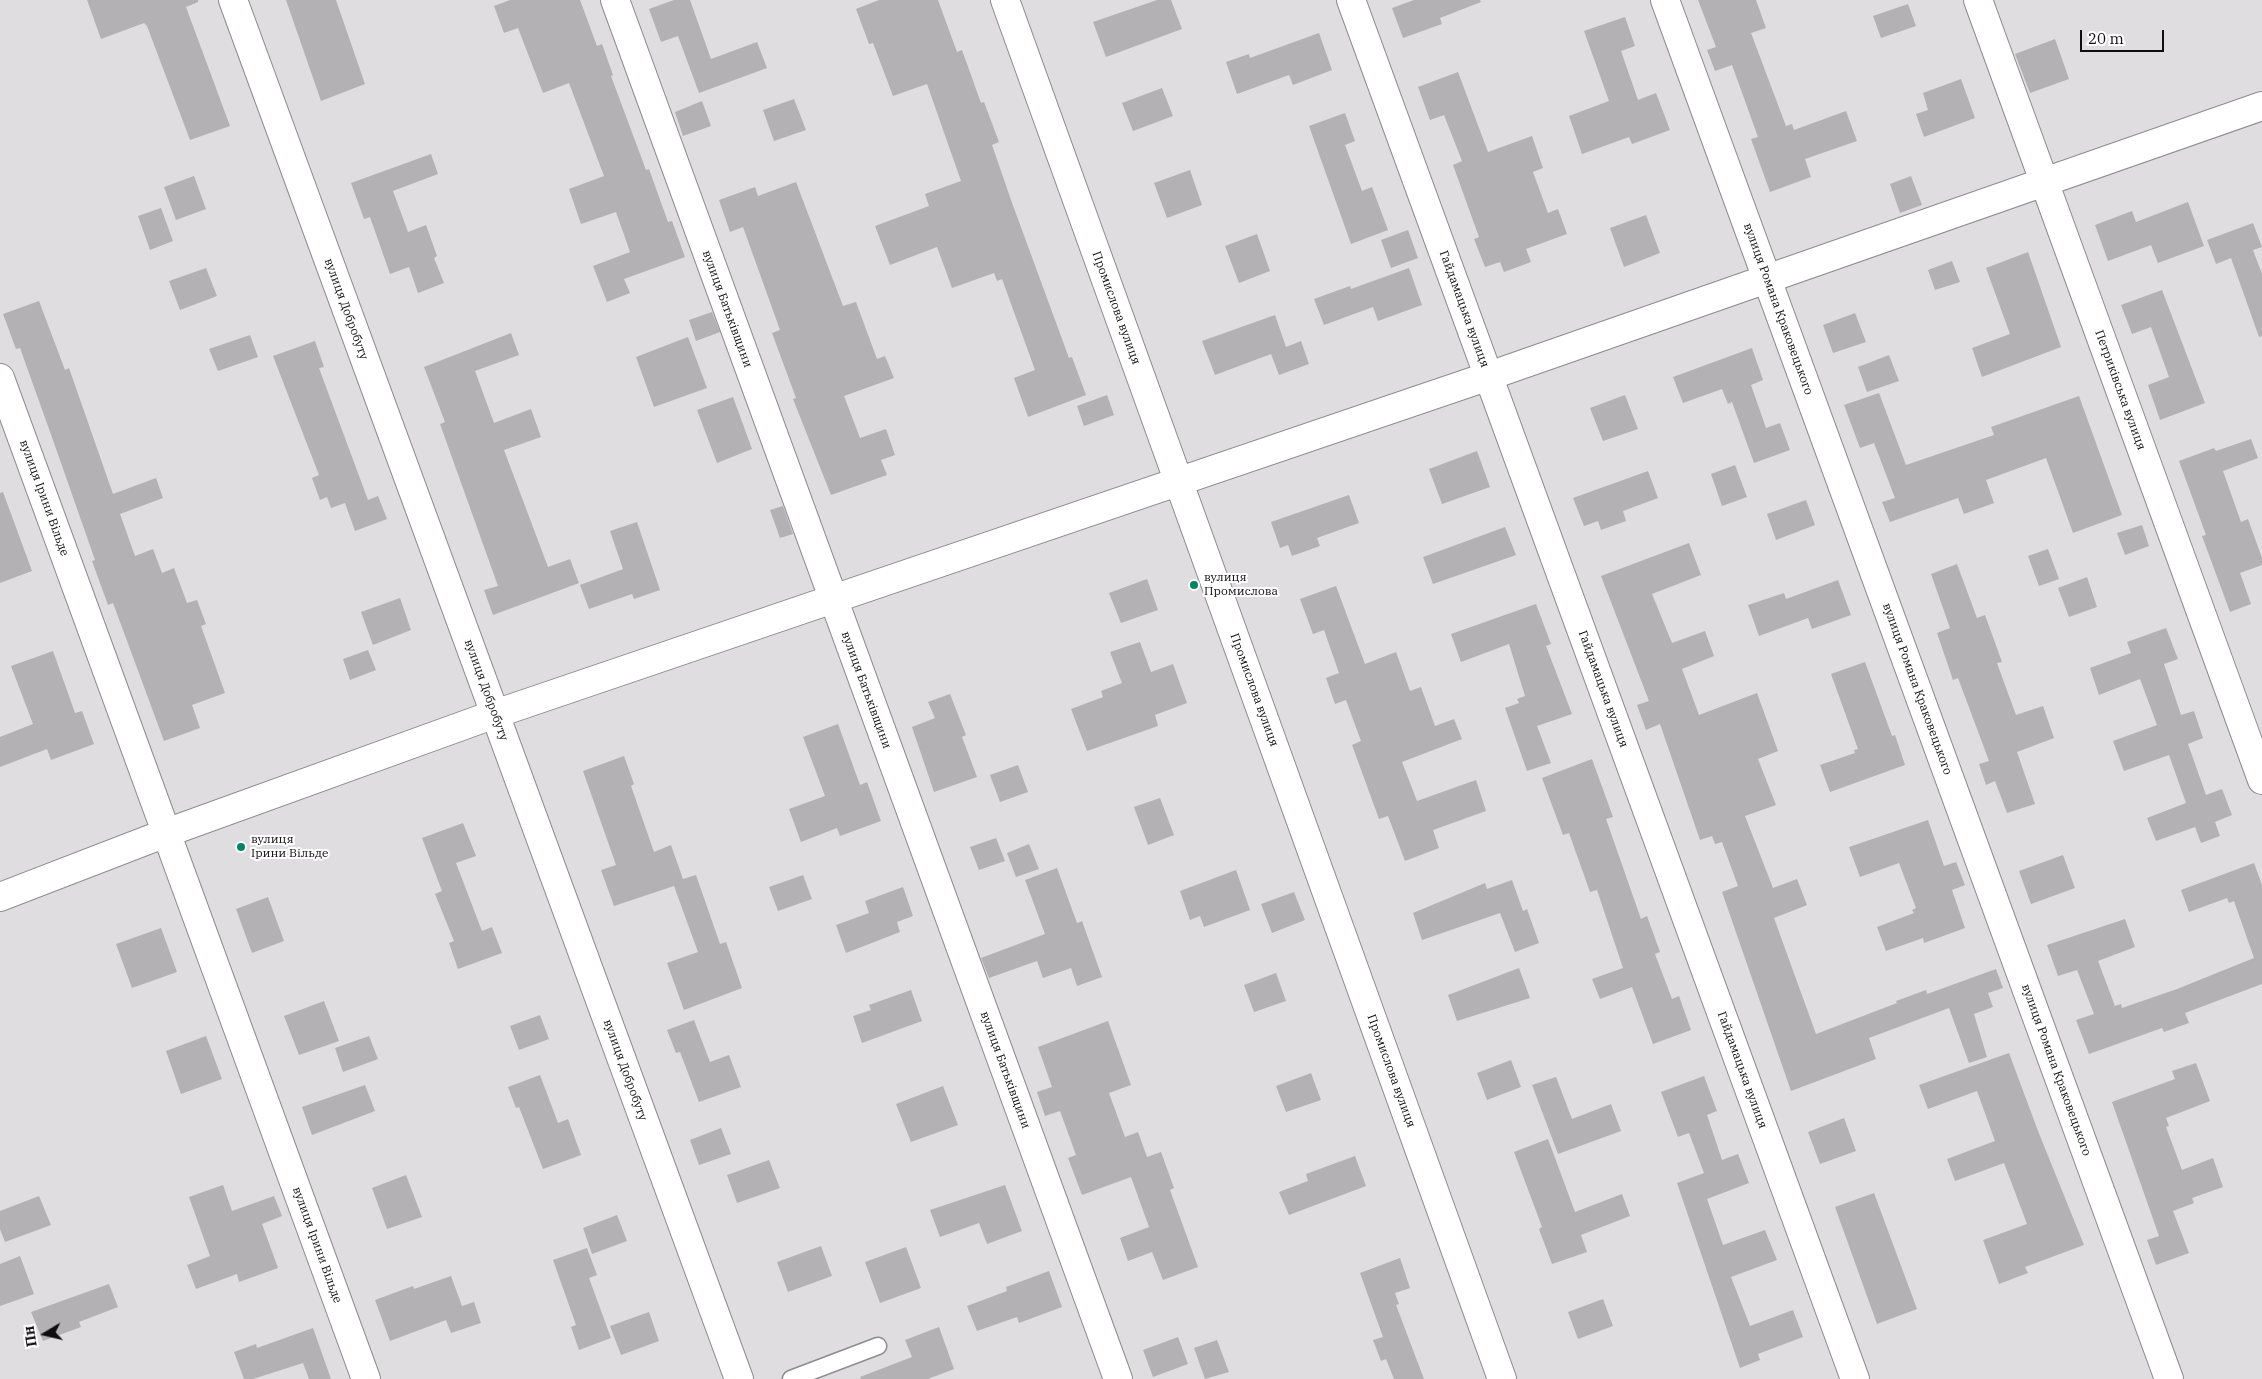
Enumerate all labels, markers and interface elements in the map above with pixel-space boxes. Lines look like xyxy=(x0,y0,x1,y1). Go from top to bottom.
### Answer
scale bar xyxy=(2082,20,2166,52)
text: 20 m xyxy=(2088,29,2124,48)
street label: вулиця Романа Краковецького xyxy=(1740,221,1816,397)
street label: вулиця Батьківщини xyxy=(699,248,755,370)
street label: Промислова вулиця xyxy=(1089,249,1143,367)
street label: Гайдамацька вулиця xyxy=(1436,249,1492,369)
street label: вулиця Добробуту xyxy=(321,256,371,362)
street label: Петриківська вулиця xyxy=(2092,328,2148,452)
street label: вулиця Ірини Вільде xyxy=(16,438,72,558)
place label: вулиця Промислова xyxy=(1204,571,1278,599)
marker: вулиця Промислова xyxy=(1188,579,1200,591)
street label: вулиця Романа Краковецького xyxy=(1879,601,1955,777)
street label: вулиця Батьківщини xyxy=(838,629,894,751)
street label: Гайдамацька вулиця xyxy=(1575,629,1631,749)
street label: Промислова вулиця xyxy=(1227,631,1281,749)
street label: вулиця Добробуту xyxy=(461,637,511,743)
place label: вулиця Ірини Вільде xyxy=(251,833,328,861)
marker: вулиця Ірини Вільде xyxy=(235,841,247,853)
street label: вулиця Романа Краковецького xyxy=(2018,982,2094,1158)
street label: вулиця Батьківщини xyxy=(977,1009,1033,1131)
street label: Гайдамацька вулиця xyxy=(1714,1010,1770,1130)
street label: Промислова вулиця xyxy=(1364,1012,1418,1130)
street label: вулиця Добробуту xyxy=(600,1017,650,1123)
street label: вулиця Ірини Вільде xyxy=(289,1185,345,1305)
north arrow xyxy=(20,1309,70,1359)
text: Пн xyxy=(20,1325,41,1348)

